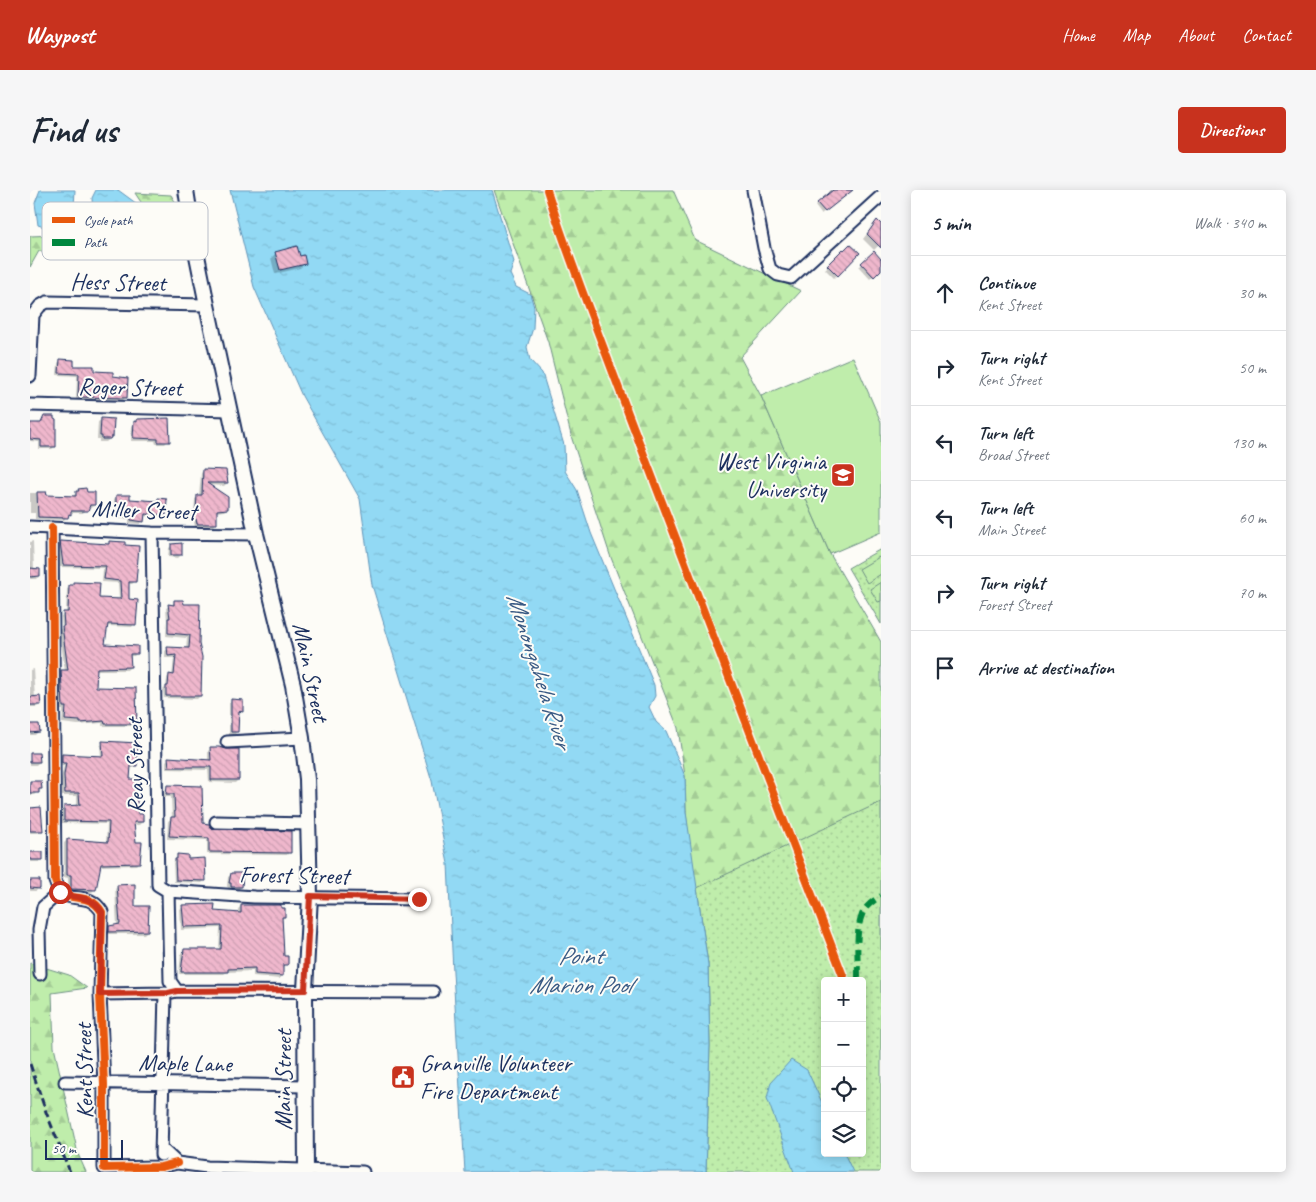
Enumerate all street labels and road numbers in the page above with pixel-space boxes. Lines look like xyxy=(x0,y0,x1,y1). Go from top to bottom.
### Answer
street label: Hess Street xyxy=(70,266,168,298)
street label: Roger Street xyxy=(78,371,184,403)
street label: Miller Street xyxy=(91,493,200,527)
street label: Main Street xyxy=(286,620,337,726)
street label: Reay Street xyxy=(119,716,151,814)
street label: Forest Street xyxy=(239,859,352,891)
street label: Kent Street xyxy=(68,1021,100,1119)
street label: Main Street xyxy=(268,1028,298,1130)
street label: Maple Lane xyxy=(138,1047,234,1079)

